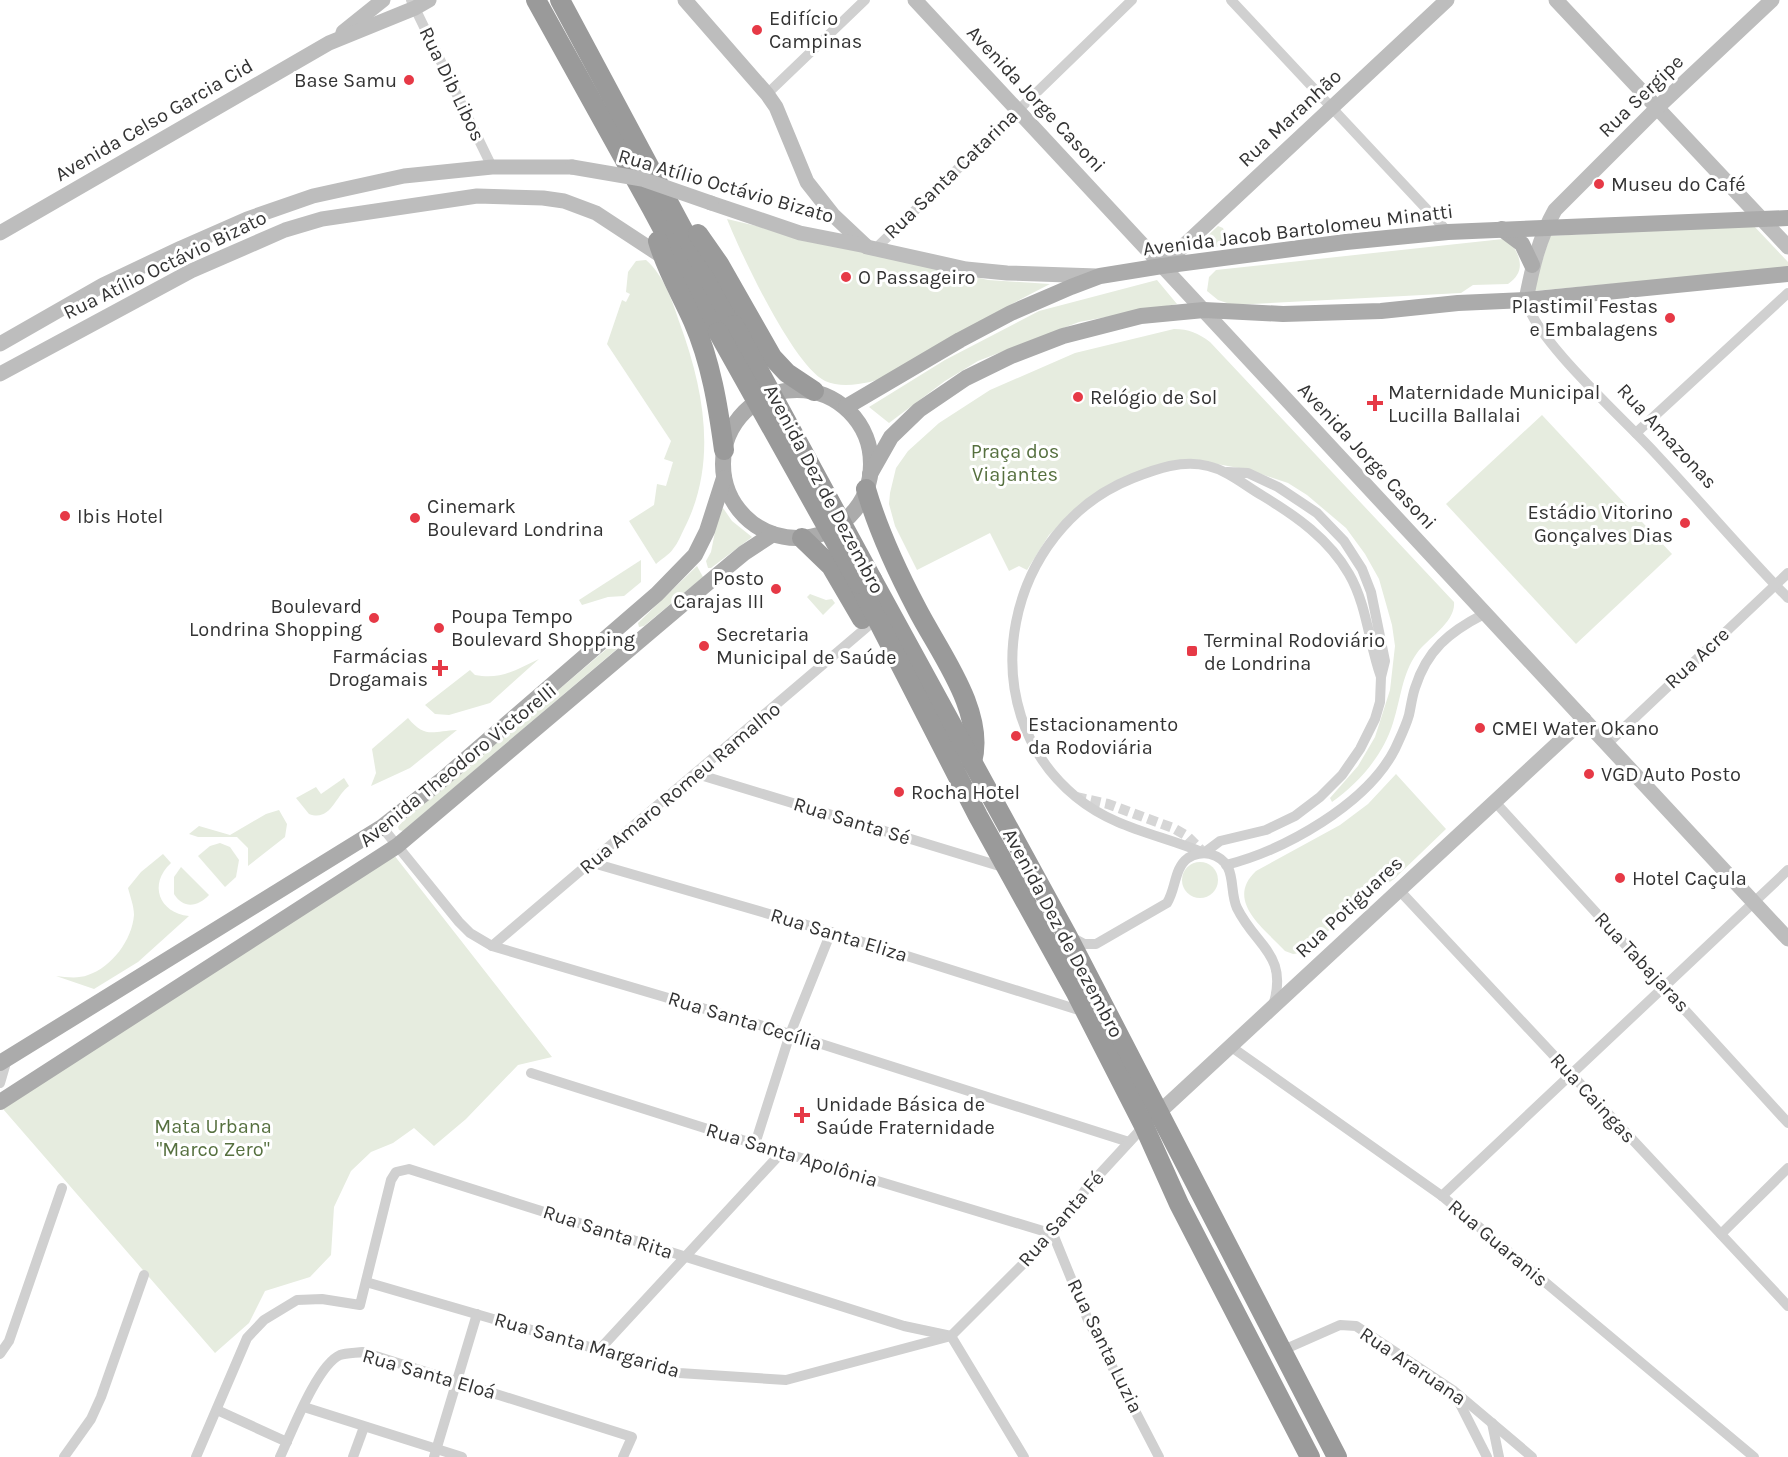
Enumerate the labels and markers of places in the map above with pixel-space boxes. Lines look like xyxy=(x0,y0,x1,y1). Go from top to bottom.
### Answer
place label: Edifício Campinas xyxy=(769,7,862,53)
marker: Edifício Campinas xyxy=(750,23,764,37)
place label: Base Samu xyxy=(294,69,397,92)
marker: Base Samu xyxy=(402,73,416,87)
place label: Museu do Café xyxy=(1611,173,1746,196)
marker: Museu do Café xyxy=(1592,177,1606,191)
place label: O Passageiro xyxy=(858,266,975,289)
marker: O Passageiro xyxy=(839,270,853,284)
place label: Plastimil Festas e Embalagens xyxy=(1512,295,1658,341)
marker: Plastimil Festas e Embalagens xyxy=(1663,311,1677,325)
place label: Maternidade Municipal Lucilla Ballalai xyxy=(1388,381,1600,427)
place label: Relógio de Sol xyxy=(1090,386,1217,409)
marker: Relógio de Sol xyxy=(1071,390,1085,404)
marker: Maternidade Municipal Lucilla Ballalai xyxy=(1366,394,1384,412)
place label: Cinemark Boulevard Londrina xyxy=(427,495,604,541)
place label: Estádio Vitorino Gonçalves Dias xyxy=(1527,501,1673,547)
place label: Ibis Hotel xyxy=(77,505,163,528)
marker: Ibis Hotel xyxy=(58,509,72,523)
marker: Cinemark Boulevard Londrina xyxy=(408,511,422,525)
marker: Estádio Vitorino Gonçalves Dias xyxy=(1678,516,1692,530)
place label: Posto Carajas III xyxy=(673,567,764,613)
marker: Posto Carajas III xyxy=(769,582,783,596)
place label: Boulevard Londrina Shopping xyxy=(189,595,362,641)
place label: Poupa Tempo Boulevard Shopping xyxy=(451,605,635,651)
marker: Boulevard Londrina Shopping xyxy=(367,611,381,625)
marker: Poupa Tempo Boulevard Shopping xyxy=(432,621,446,635)
place label: Secretaria Municipal de Saúde xyxy=(716,623,897,669)
place label: Terminal Rodoviário de Londrina xyxy=(1204,629,1385,675)
marker: Secretaria Municipal de Saúde xyxy=(697,639,711,653)
marker: Terminal Rodoviário de Londrina xyxy=(1185,644,1199,658)
place label: Farmácias Drogamais xyxy=(328,645,428,691)
marker: Farmácias Drogamais xyxy=(433,661,447,675)
place label: Estacionamento da Rodoviária xyxy=(1028,713,1178,759)
place label: CMEI Water Okano xyxy=(1492,717,1659,740)
marker: CMEI Water Okano xyxy=(1473,721,1487,735)
marker: Estacionamento da Rodoviária xyxy=(1009,729,1023,743)
place label: VGD Auto Posto xyxy=(1601,763,1741,786)
marker: VGD Auto Posto xyxy=(1582,767,1596,781)
place label: Rocha Hotel xyxy=(911,781,1020,804)
marker: Rocha Hotel xyxy=(892,785,906,799)
place label: Hotel Caçula xyxy=(1632,867,1747,890)
marker: Hotel Caçula xyxy=(1613,871,1627,885)
place label: Unidade Básica de Saúde Fraternidade xyxy=(816,1093,995,1139)
marker: Unidade Básica de Saúde Fraternidade xyxy=(793,1106,811,1124)

